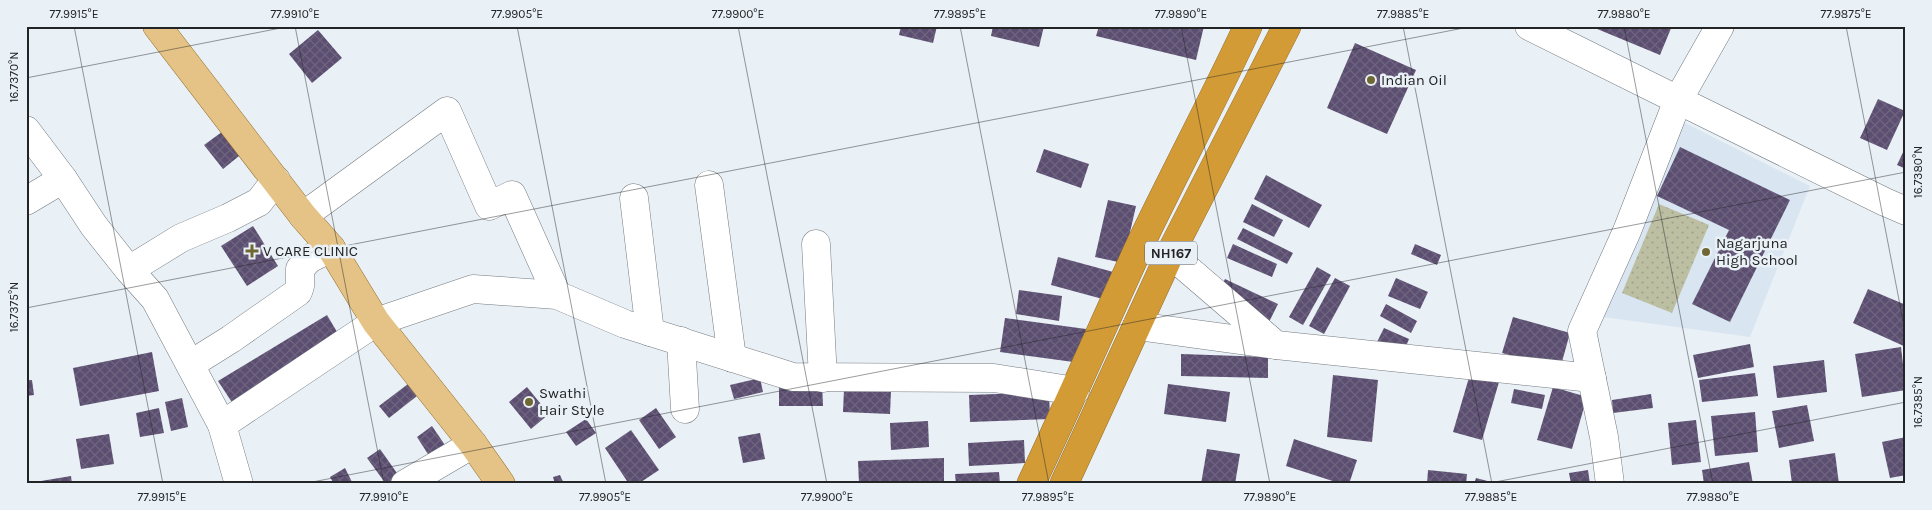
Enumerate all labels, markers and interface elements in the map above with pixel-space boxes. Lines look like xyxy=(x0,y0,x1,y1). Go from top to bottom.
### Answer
text: 77.9915°E xyxy=(50,7,98,21)
text: 77.9910°E xyxy=(270,7,320,21)
text: 77.9905°E xyxy=(491,7,543,21)
text: 77.9900°E xyxy=(712,7,764,21)
text: 77.9895°E xyxy=(934,7,986,21)
text: 77.9890°E xyxy=(1155,7,1207,21)
text: 77.9885°E xyxy=(1377,7,1429,21)
text: 77.9880°E xyxy=(1597,7,1651,21)
text: 77.9875°E xyxy=(1821,7,1871,21)
text: 16.7370°N xyxy=(7,52,21,102)
place label: Indian Oil xyxy=(1381,71,1447,89)
marker: Indian Oil xyxy=(1365,74,1377,86)
text: 16.7380°N xyxy=(1911,146,1925,198)
place label: Nagarjuna High School xyxy=(1716,234,1798,269)
place label: V CARE CLINIC xyxy=(263,242,358,260)
road number: NH167 xyxy=(1145,242,1197,264)
marker: V CARE CLINIC xyxy=(245,244,259,258)
marker: Nagarjuna High School xyxy=(1700,246,1712,258)
text: 16.7375°N xyxy=(7,282,21,332)
text: 16.7385°N xyxy=(1911,376,1925,428)
place label: Swathi Hair Style xyxy=(539,384,604,419)
marker: Swathi Hair Style xyxy=(523,396,535,408)
text: 77.9915°E xyxy=(138,490,186,504)
text: 77.9910°E xyxy=(359,490,409,504)
text: 77.9905°E xyxy=(579,490,631,504)
text: 77.9900°E xyxy=(801,490,853,504)
text: 77.9895°E xyxy=(1022,490,1074,504)
text: 77.9890°E xyxy=(1244,490,1296,504)
text: 77.9885°E xyxy=(1465,490,1517,504)
text: 77.9880°E xyxy=(1686,490,1740,504)

